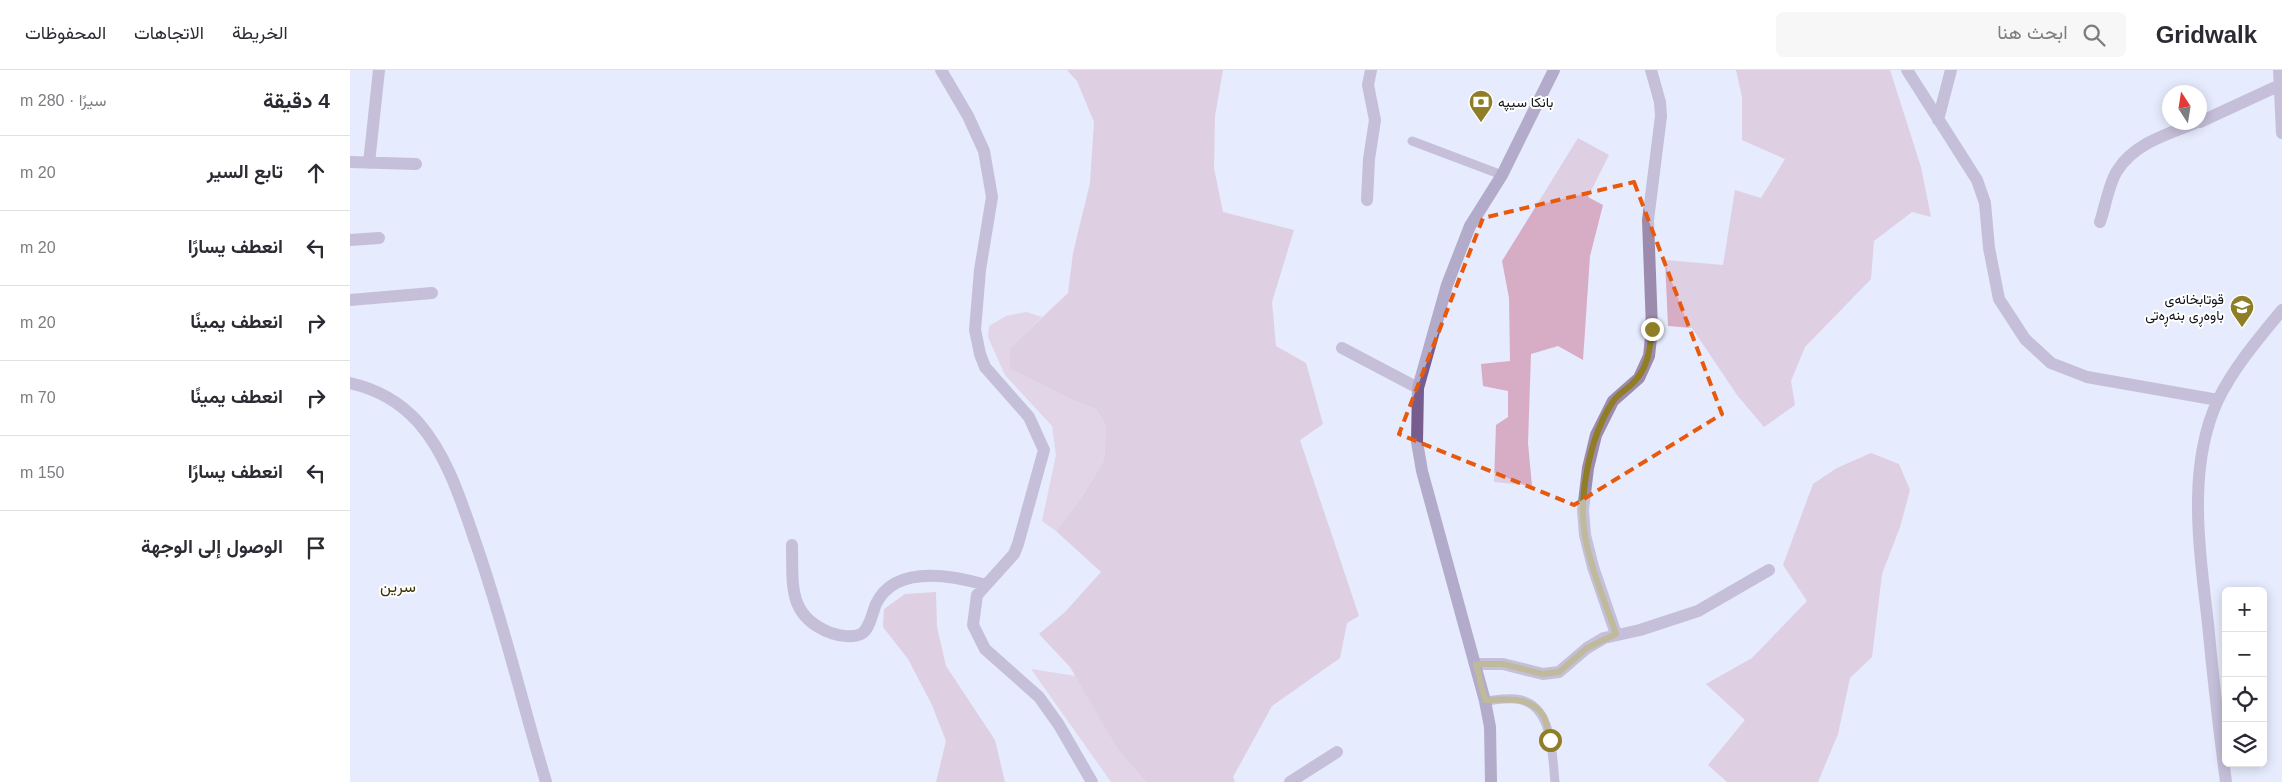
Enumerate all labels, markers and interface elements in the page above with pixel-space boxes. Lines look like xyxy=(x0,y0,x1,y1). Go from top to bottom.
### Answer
search box xyxy=(1776,12,2126,57)
icon: search xyxy=(2080,21,2108,49)
text: Gridwalk xyxy=(2156,21,2257,48)
text: ابحث هنا xyxy=(1997,22,2068,43)
text: المحفوظات xyxy=(25,23,106,43)
text: الاتجاهات xyxy=(134,23,204,43)
text: الخريطة xyxy=(232,23,288,43)
north arrow xyxy=(2162,85,2207,130)
text: 4 دقيقة xyxy=(263,89,330,112)
bank icon: بانکا سیپە xyxy=(1468,89,1494,123)
text: سيرًا · 280 m xyxy=(20,92,106,109)
place label: بانکا سیپە xyxy=(1498,94,1553,112)
icon: ahead xyxy=(302,159,330,187)
text: تابع السير xyxy=(207,161,283,182)
text: 20 m xyxy=(20,164,56,181)
icon: left xyxy=(302,234,330,262)
text: انعطف يسارًا xyxy=(188,236,283,257)
text: 20 m xyxy=(20,239,56,256)
place label: قوتابخانەی باوەڕی بنەڕەتی xyxy=(2145,291,2224,327)
school or university icon: قوتابخانەی باوەڕی بنەڕەتی xyxy=(2229,294,2255,328)
icon: right xyxy=(302,309,330,337)
text: انعطف يمينًا xyxy=(190,311,283,332)
text: 20 m xyxy=(20,314,56,331)
route end xyxy=(1641,318,1664,341)
icon: right xyxy=(302,384,330,412)
text: انعطف يمينًا xyxy=(190,386,283,407)
text: 70 m xyxy=(20,389,56,406)
icon: left xyxy=(302,459,330,487)
text: انعطف يسارًا xyxy=(188,461,283,482)
text: 150 m xyxy=(20,464,64,481)
icon: arrive xyxy=(302,534,330,562)
text: الوصول إلى الوجهة xyxy=(141,536,283,557)
district label: سرين xyxy=(380,578,416,597)
map controls xyxy=(2222,587,2267,767)
button: + xyxy=(2222,587,2267,632)
button: − xyxy=(2222,632,2267,677)
button: locate xyxy=(2222,677,2267,722)
button: layers xyxy=(2222,722,2267,767)
route start xyxy=(1539,729,1562,752)

